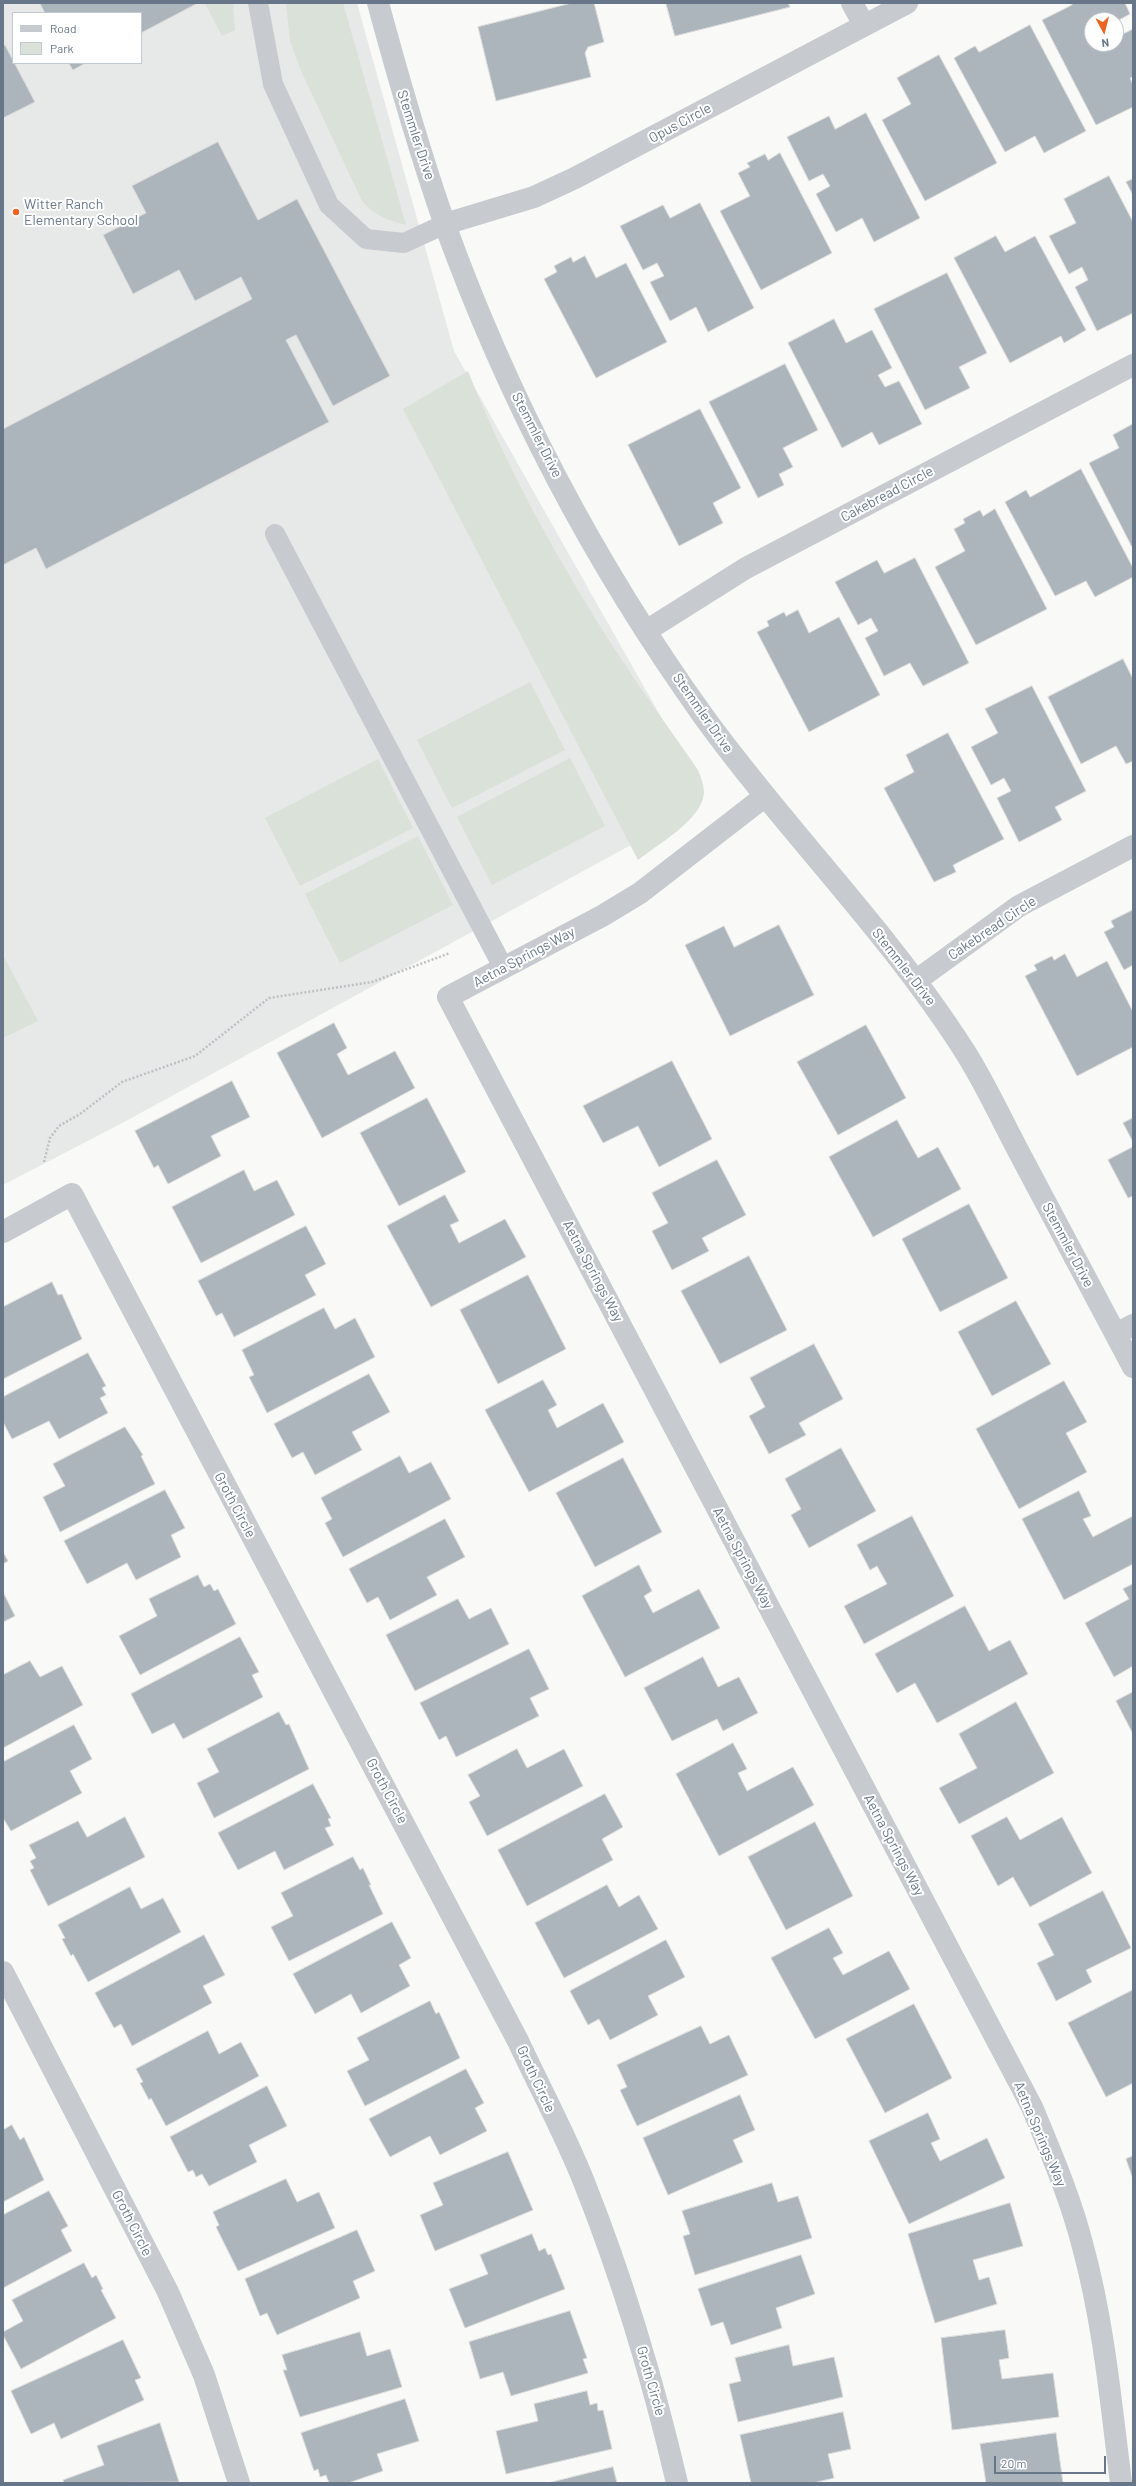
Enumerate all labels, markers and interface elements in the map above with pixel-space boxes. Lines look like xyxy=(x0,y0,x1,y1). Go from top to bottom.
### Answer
legend xyxy=(12,12,142,64)
north arrow xyxy=(1084,12,1124,52)
text: Road xyxy=(50,21,77,35)
text: N xyxy=(1101,37,1110,50)
text: Park xyxy=(50,41,74,55)
street label: Stemmler Drive xyxy=(394,88,438,182)
street label: Opus Circle xyxy=(646,99,714,147)
place label: Witter Ranch Elementary School xyxy=(24,196,138,228)
marker: Witter Ranch Elementary School xyxy=(11,207,21,217)
street label: Stemmler Drive xyxy=(508,390,566,480)
street label: Cakebread Circle xyxy=(838,463,936,525)
street label: Stemmler Drive xyxy=(669,670,737,756)
street label: Cakebread Circle xyxy=(945,892,1039,964)
street label: Aetna Springs Way xyxy=(470,923,578,991)
street label: Stemmler Drive xyxy=(869,925,939,1009)
street label: Stemmler Drive xyxy=(1039,1200,1097,1290)
street label: Aetna Springs Way xyxy=(559,1217,627,1325)
street label: Groth Circle xyxy=(211,1469,259,1541)
street label: Aetna Springs Way xyxy=(709,1504,777,1612)
street label: Groth Circle xyxy=(363,1755,411,1827)
street label: Aetna Springs Way xyxy=(860,1791,928,1899)
street label: Groth Circle xyxy=(513,2043,559,2115)
street label: Aetna Springs Way xyxy=(1010,2079,1070,2189)
street label: Groth Circle xyxy=(108,2187,156,2259)
street label: Groth Circle xyxy=(633,2344,669,2418)
scale bar xyxy=(996,2448,1108,2474)
text: 20 m xyxy=(1001,2456,1027,2470)

